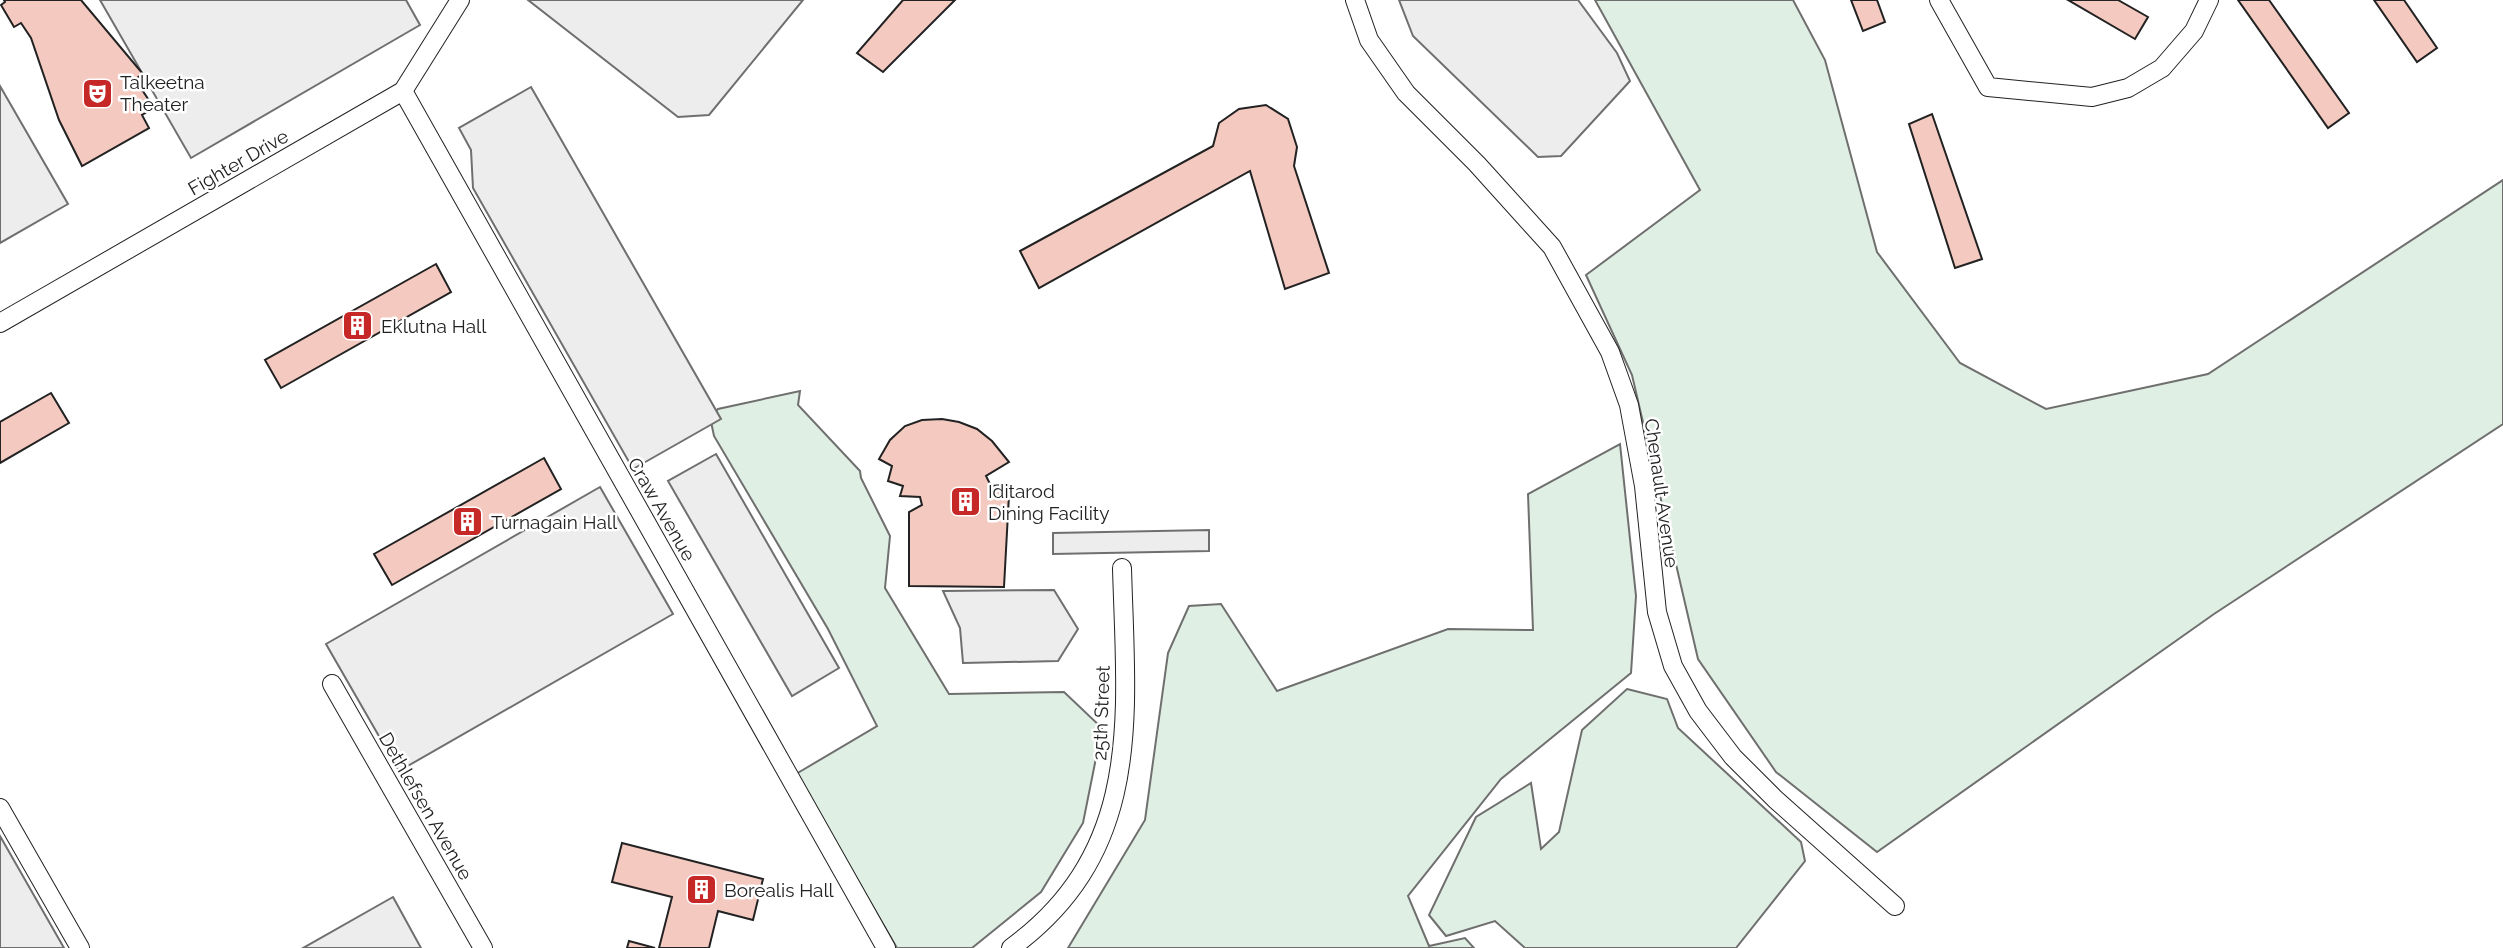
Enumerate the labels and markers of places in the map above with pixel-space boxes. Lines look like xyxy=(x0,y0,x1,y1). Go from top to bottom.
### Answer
place label: Talkeetna Theater xyxy=(120,71,205,115)
theatre icon: Talkeetna Theater xyxy=(80,76,114,110)
building icon: Eklutna Hall xyxy=(341,309,375,343)
place label: Eklutna Hall xyxy=(381,315,487,337)
place label: Iditarod Dining Facility xyxy=(988,480,1109,524)
building icon: Iditarod Dining Facility xyxy=(948,485,982,519)
building icon: Turnagain Hall xyxy=(451,505,485,539)
place label: Turnagain Hall xyxy=(491,511,618,533)
building icon: Borealis Hall xyxy=(684,873,718,907)
place label: Borealis Hall xyxy=(724,879,835,901)

